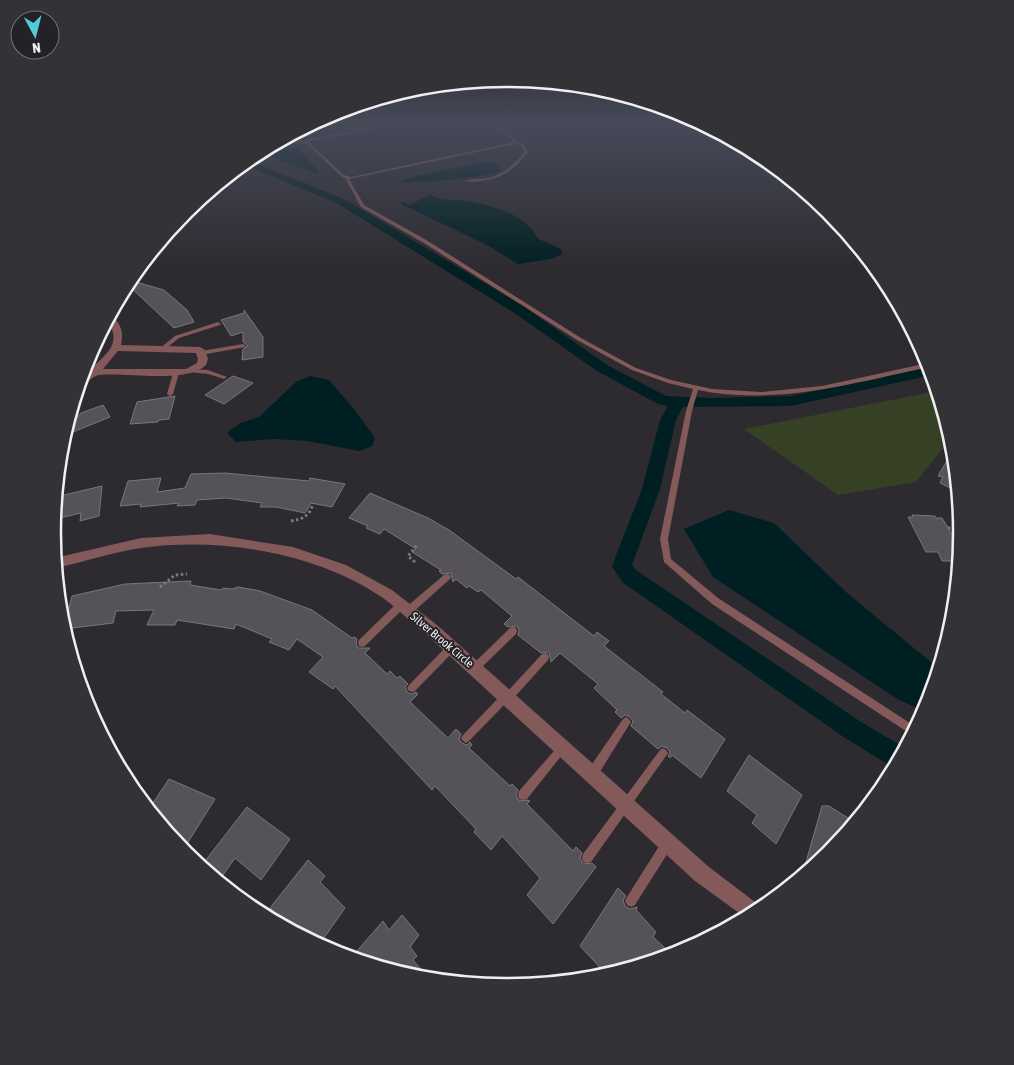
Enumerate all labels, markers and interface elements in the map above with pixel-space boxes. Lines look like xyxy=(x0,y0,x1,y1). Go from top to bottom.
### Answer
north arrow xyxy=(10,10,60,60)
text: N xyxy=(32,39,42,56)
street label: Silver Brook Circle xyxy=(407,609,477,671)

